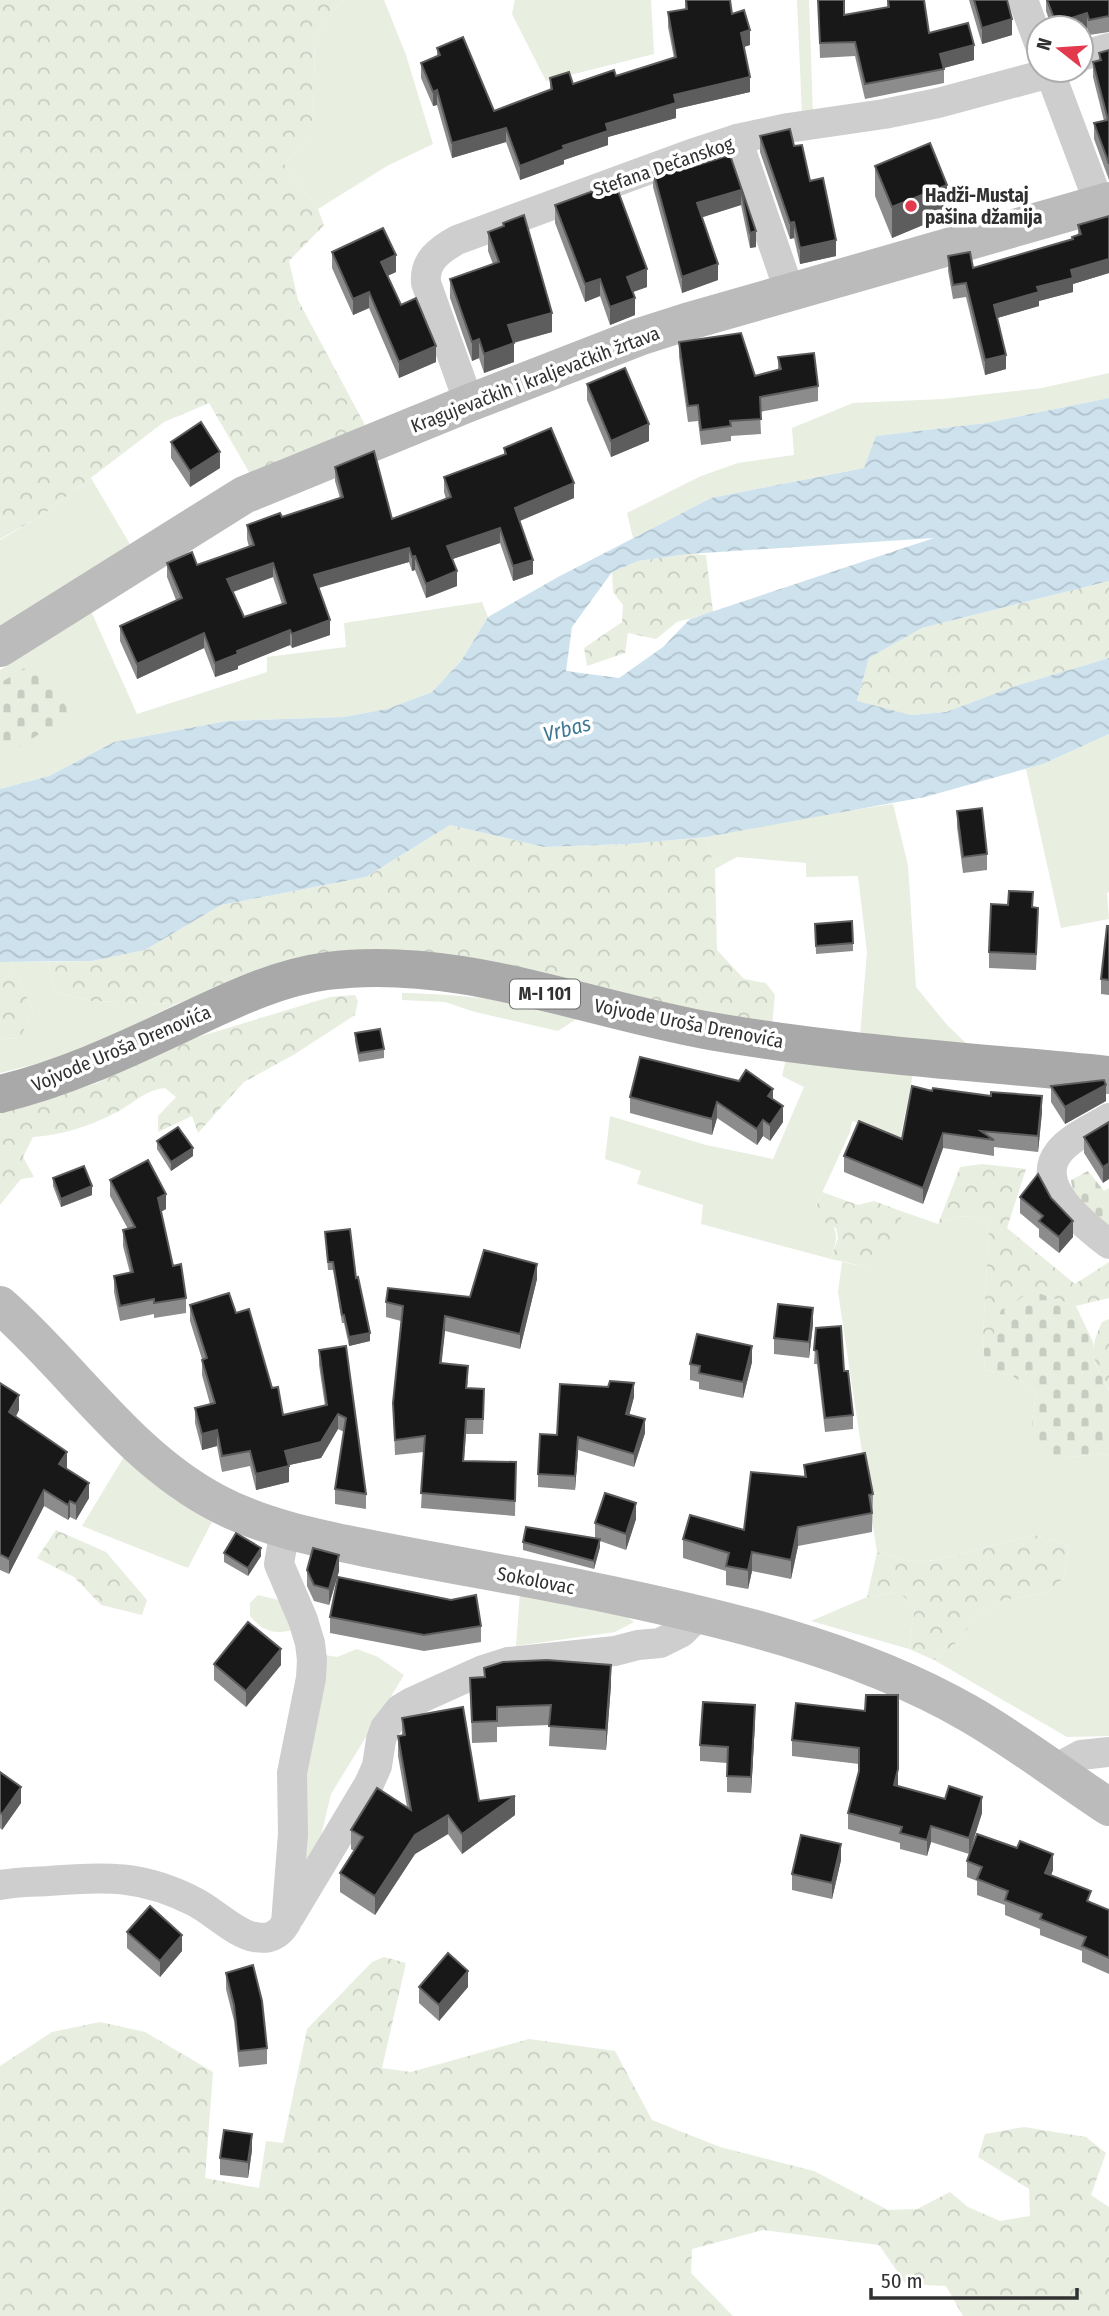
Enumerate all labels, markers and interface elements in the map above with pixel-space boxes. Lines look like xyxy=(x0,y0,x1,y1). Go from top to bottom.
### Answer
north arrow xyxy=(1025,14,1095,84)
text: N xyxy=(1032,35,1057,53)
street label: Stefana Dečanskog xyxy=(590,132,736,201)
place label: Hadži-Mustaj pašina džamija xyxy=(925,184,1042,229)
marker: Hadži-Mustaj pašina džamija xyxy=(903,198,919,214)
street label: Kragujevačkih i kraljevačkih žrtava xyxy=(408,321,663,438)
water label: Vrbas xyxy=(540,710,594,747)
road number: M-I 101 xyxy=(510,979,580,1009)
street label: Vojvode Uroša Drenovića xyxy=(592,994,786,1053)
street label: Vojvode Uroša Drenovića xyxy=(28,1000,214,1097)
street label: Sokolovac xyxy=(495,1562,577,1599)
scale bar xyxy=(871,2256,1078,2300)
text: 50 m xyxy=(881,2268,923,2294)

